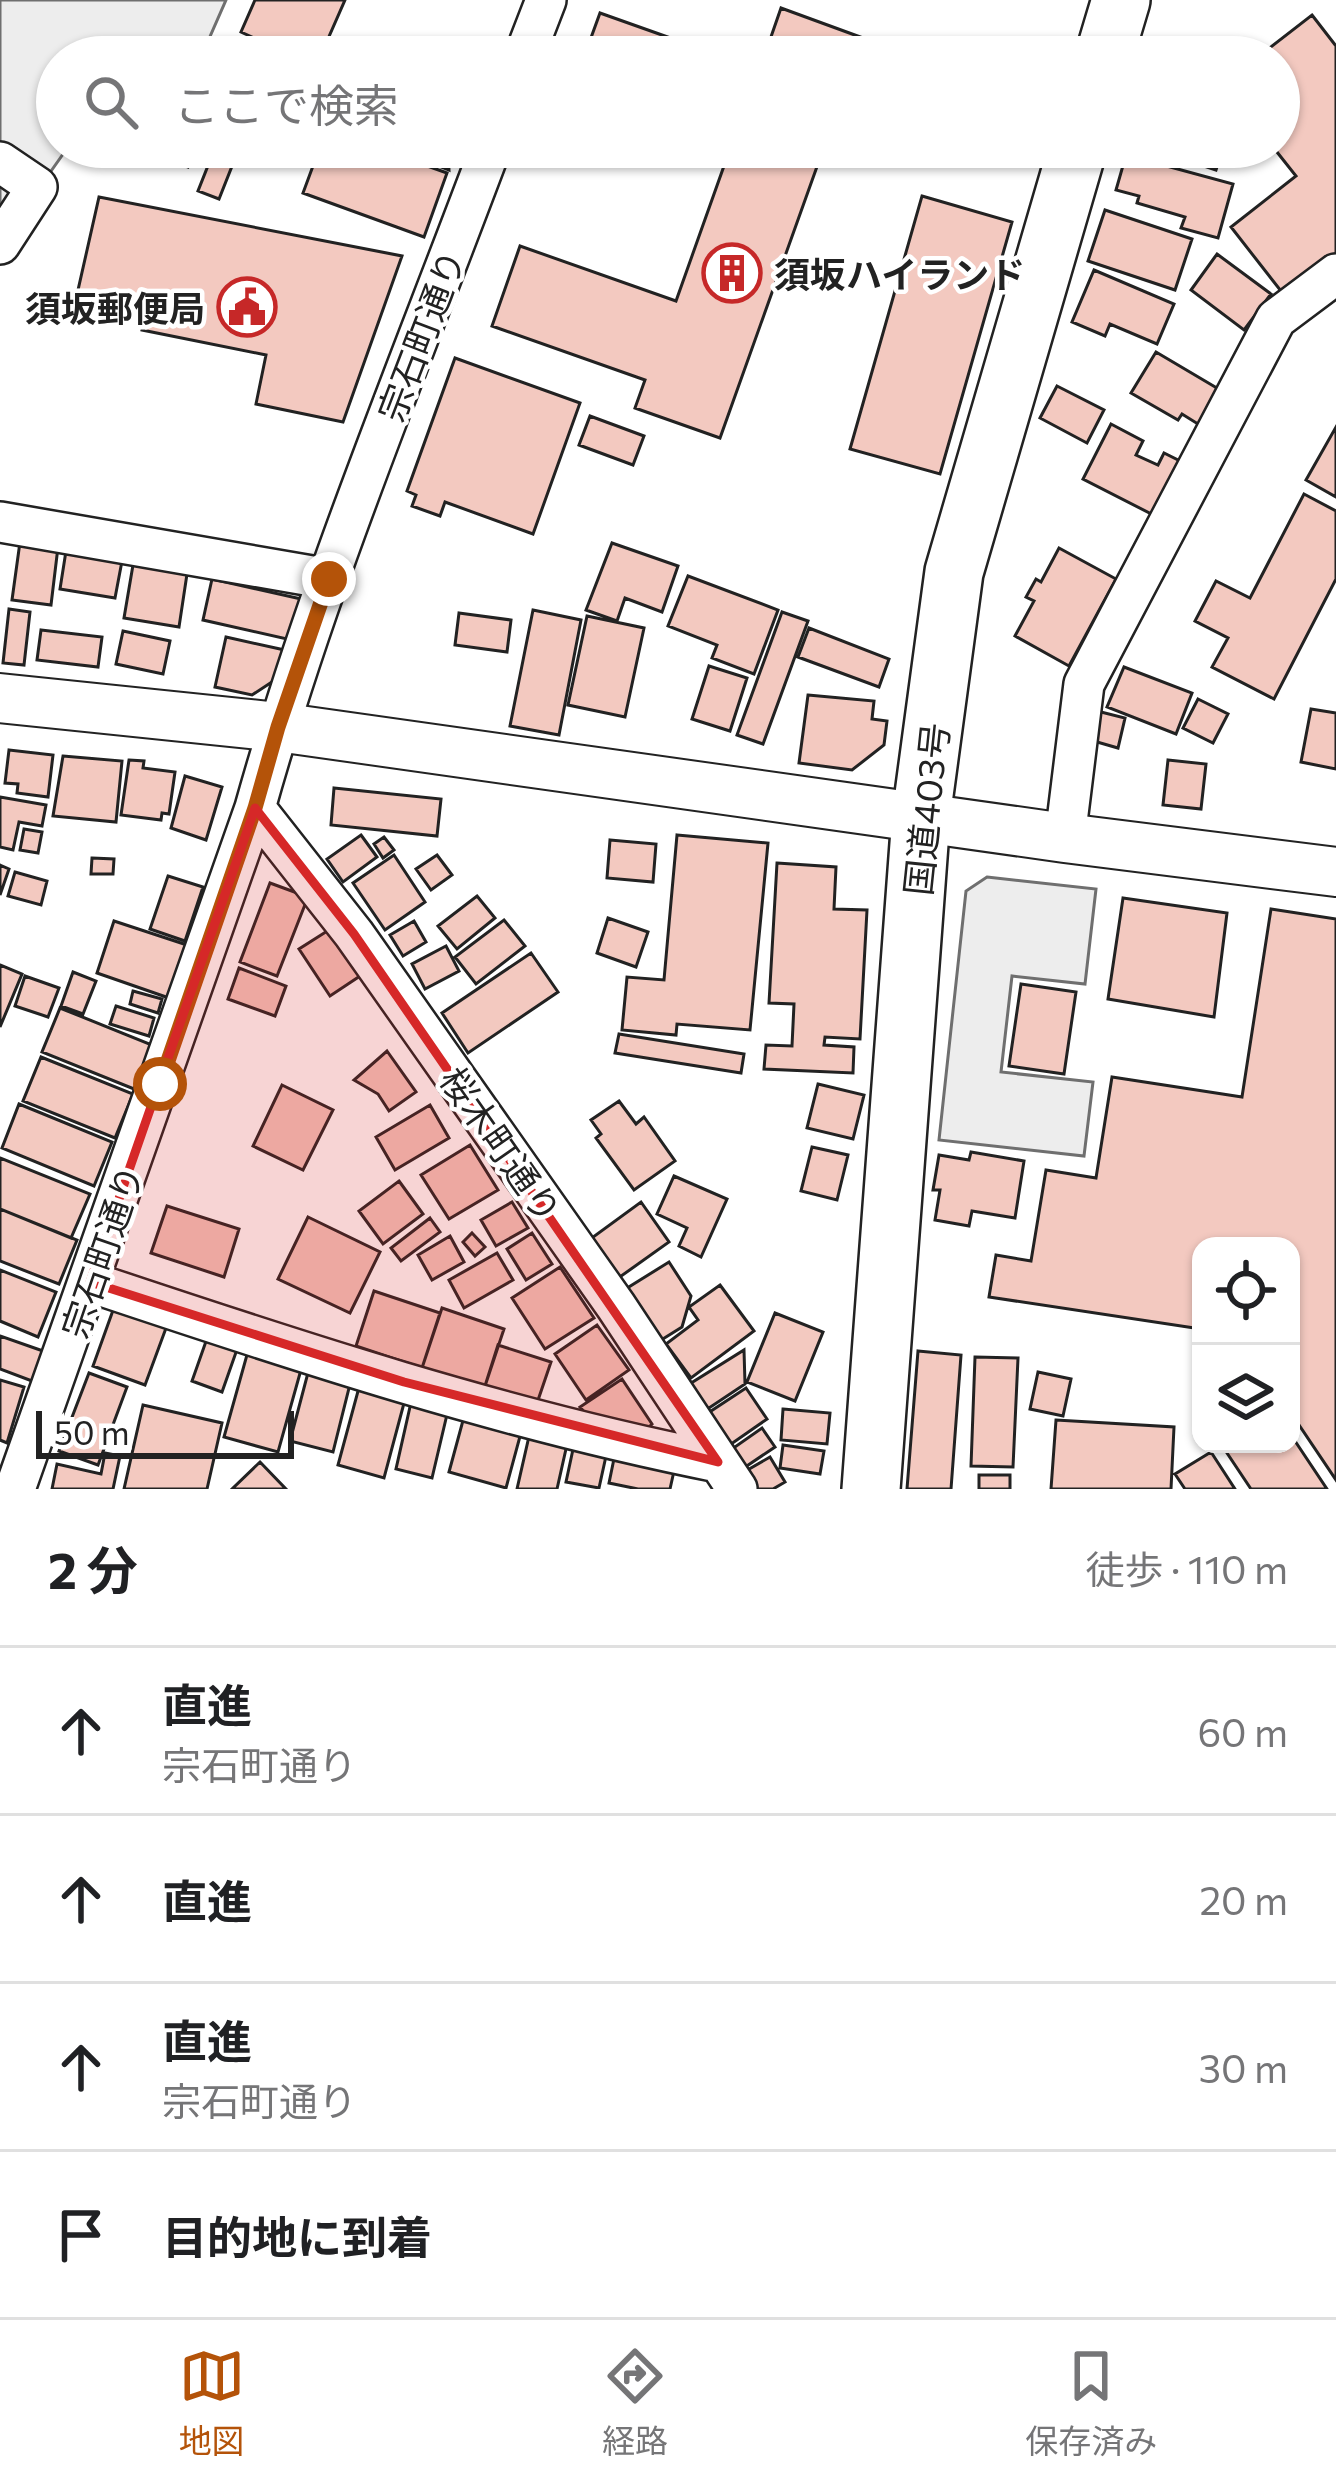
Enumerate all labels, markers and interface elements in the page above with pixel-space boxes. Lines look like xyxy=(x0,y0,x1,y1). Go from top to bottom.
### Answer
search box xyxy=(36,36,1300,168)
icon: search xyxy=(78,69,144,135)
text: ここで検索 xyxy=(174,76,399,131)
building icon: 須坂ハイランド xyxy=(701,242,763,304)
street label: 宗石町通り xyxy=(367,243,473,427)
place label: 須坂ハイランド xyxy=(774,251,1025,295)
public building icon: 須坂郵便局 xyxy=(216,276,278,338)
place label: 須坂郵便局 xyxy=(25,285,205,329)
route end xyxy=(302,552,356,606)
street label: 国道403号 xyxy=(894,720,956,898)
route start xyxy=(133,1057,187,1111)
street label: 桜木町通り xyxy=(432,1058,572,1230)
street label: 宗石町通り xyxy=(51,1159,151,1343)
map controls xyxy=(1192,1237,1300,1453)
button: locate xyxy=(1192,1237,1300,1345)
button: layers xyxy=(1192,1345,1300,1453)
scale bar xyxy=(36,1405,294,1458)
text: 50 m xyxy=(54,1411,130,1452)
text: 2 分 xyxy=(48,1537,138,1600)
text: 徒歩 · 110 m xyxy=(1086,1544,1288,1592)
text: 直進 xyxy=(162,1676,252,1731)
icon: ahead xyxy=(48,1698,114,1764)
text: 60 m xyxy=(1197,1707,1288,1755)
text: 宗石町通り xyxy=(162,1740,357,1788)
icon: ahead xyxy=(48,1866,114,1932)
text: 直進 xyxy=(162,1872,252,1927)
text: 20 m xyxy=(1200,1875,1288,1923)
text: 直進 xyxy=(162,2012,252,2067)
icon: ahead xyxy=(48,2034,114,2100)
text: 30 m xyxy=(1199,2043,1288,2091)
text: 宗石町通り xyxy=(162,2076,357,2124)
icon: arrive xyxy=(48,2202,114,2268)
text: 目的地に到着 xyxy=(162,2208,432,2263)
tab: 地図 xyxy=(179,2343,245,2463)
tab: 経路 xyxy=(602,2343,668,2463)
tab: 保存済み xyxy=(1025,2343,1157,2463)

